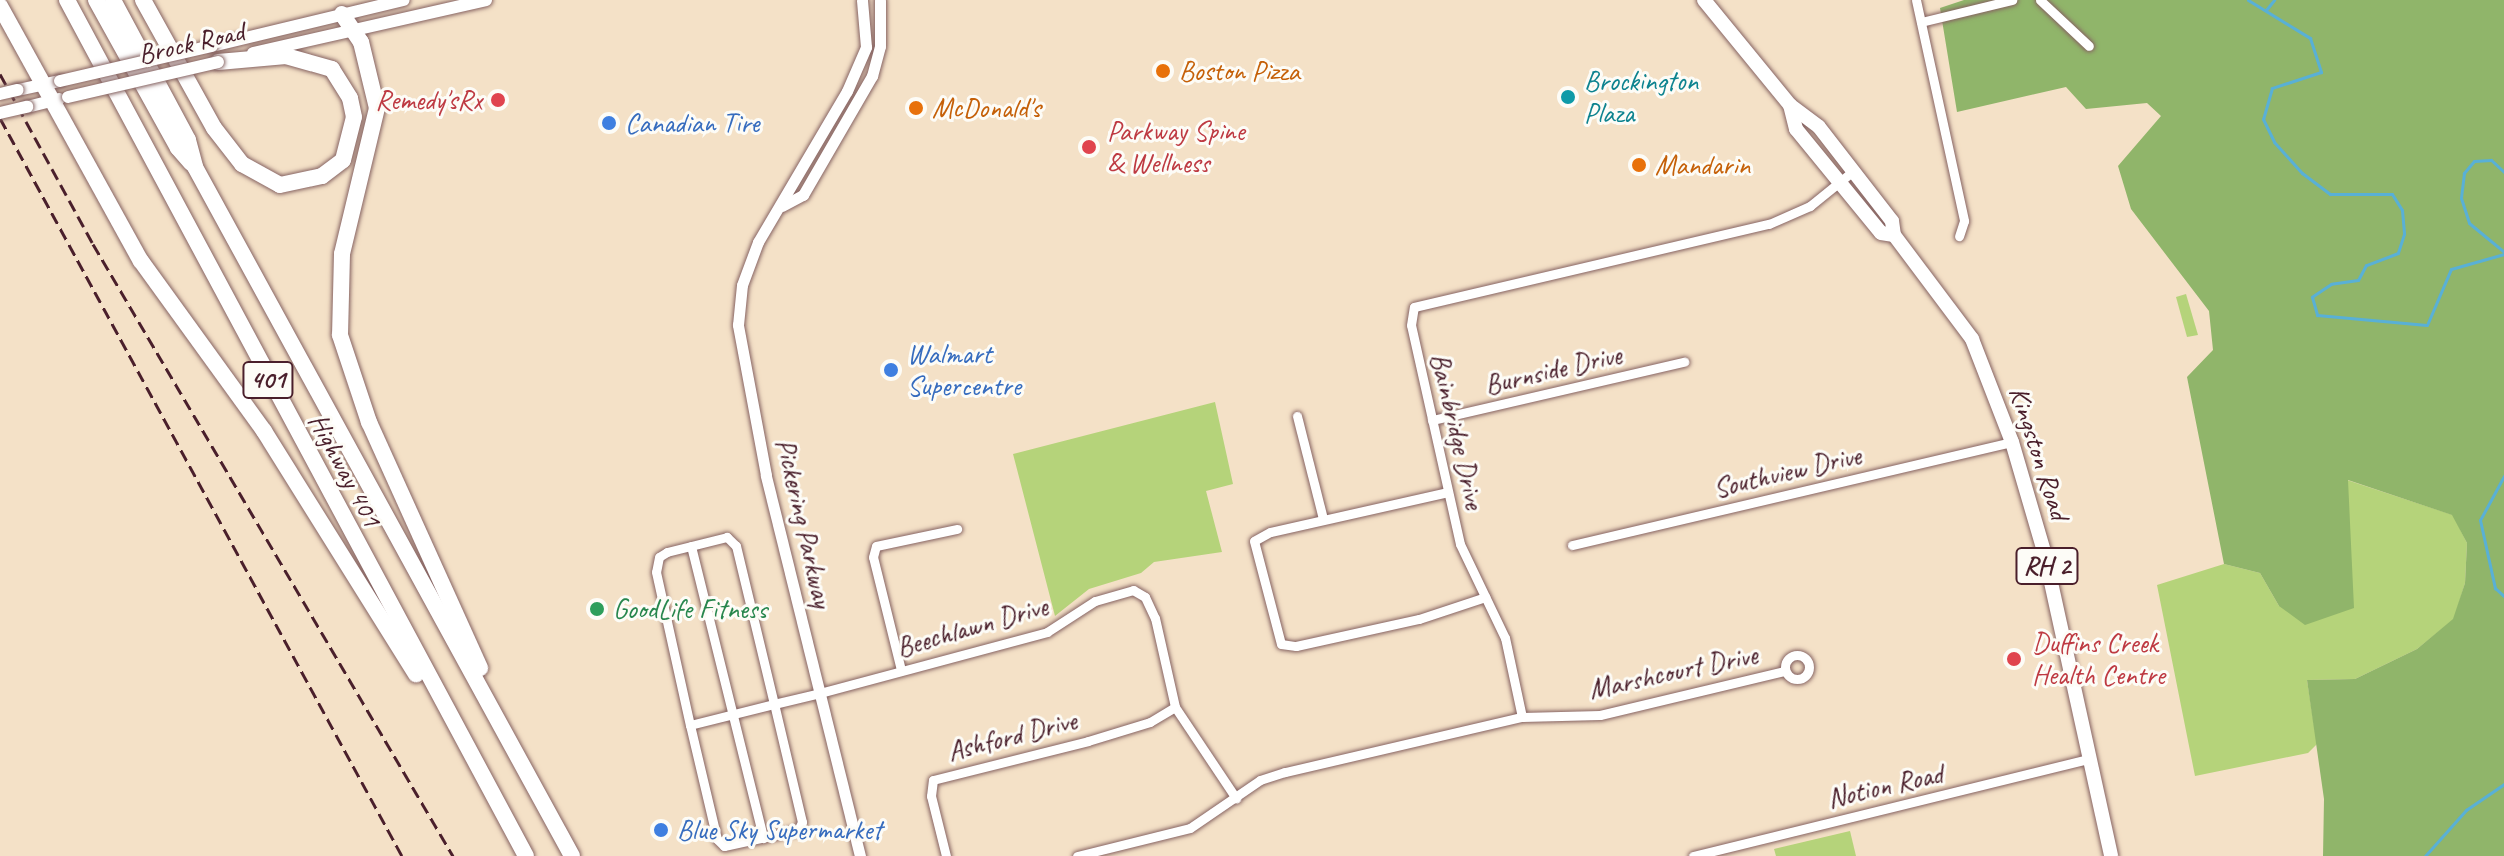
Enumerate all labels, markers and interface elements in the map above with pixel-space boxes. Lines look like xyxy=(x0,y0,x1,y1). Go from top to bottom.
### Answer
street label: Brock Road xyxy=(134,14,248,72)
place label: Boston Pizza xyxy=(1179,54,1299,88)
marker: Boston Pizza xyxy=(1154,62,1172,80)
place label: Brockington Plaza xyxy=(1584,64,1698,130)
place label: Remedy'sRx xyxy=(375,83,482,117)
marker: Brockington Plaza xyxy=(1559,88,1577,106)
marker: Remedy'sRx xyxy=(489,91,507,109)
place label: McDonald's xyxy=(932,91,1041,125)
marker: McDonald's xyxy=(907,99,925,117)
place label: Canadian Tire xyxy=(625,106,759,140)
marker: Canadian Tire xyxy=(600,114,618,132)
place label: Parkway Spine & Wellness xyxy=(1107,114,1245,180)
marker: Parkway Spine & Wellness xyxy=(1078,136,1100,158)
place label: Mandarin xyxy=(1655,148,1750,182)
marker: Mandarin xyxy=(1630,156,1648,174)
place label: Walmart Supercentre xyxy=(907,337,1021,403)
street label: Burnside Drive xyxy=(1481,338,1625,402)
street label: Bainbridge Drive xyxy=(1423,350,1491,512)
road number: 401 xyxy=(242,358,294,402)
marker: Walmart Supercentre xyxy=(882,361,900,379)
street label: Kingston Road xyxy=(2002,383,2076,523)
street label: Highway 401 xyxy=(301,407,389,533)
street label: Pickering Parkway xyxy=(768,435,840,611)
street label: Southview Drive xyxy=(1710,439,1864,505)
road number: RH 2 xyxy=(2015,544,2079,588)
street label: Beechlawn Drive xyxy=(893,589,1051,665)
place label: GoodLife Fitness xyxy=(613,592,767,626)
marker: GoodLife Fitness xyxy=(588,600,606,618)
place label: Duffins Creek Health Centre xyxy=(2032,626,2165,692)
street label: Marshcourt Drive xyxy=(1586,638,1760,706)
marker: Duffins Creek Health Centre xyxy=(2003,648,2025,670)
street label: Ashford Drive xyxy=(944,704,1080,768)
street label: Notion Road xyxy=(1824,756,1946,816)
place label: Blue Sky Supermarket xyxy=(677,813,882,847)
marker: Blue Sky Supermarket xyxy=(652,821,670,839)

